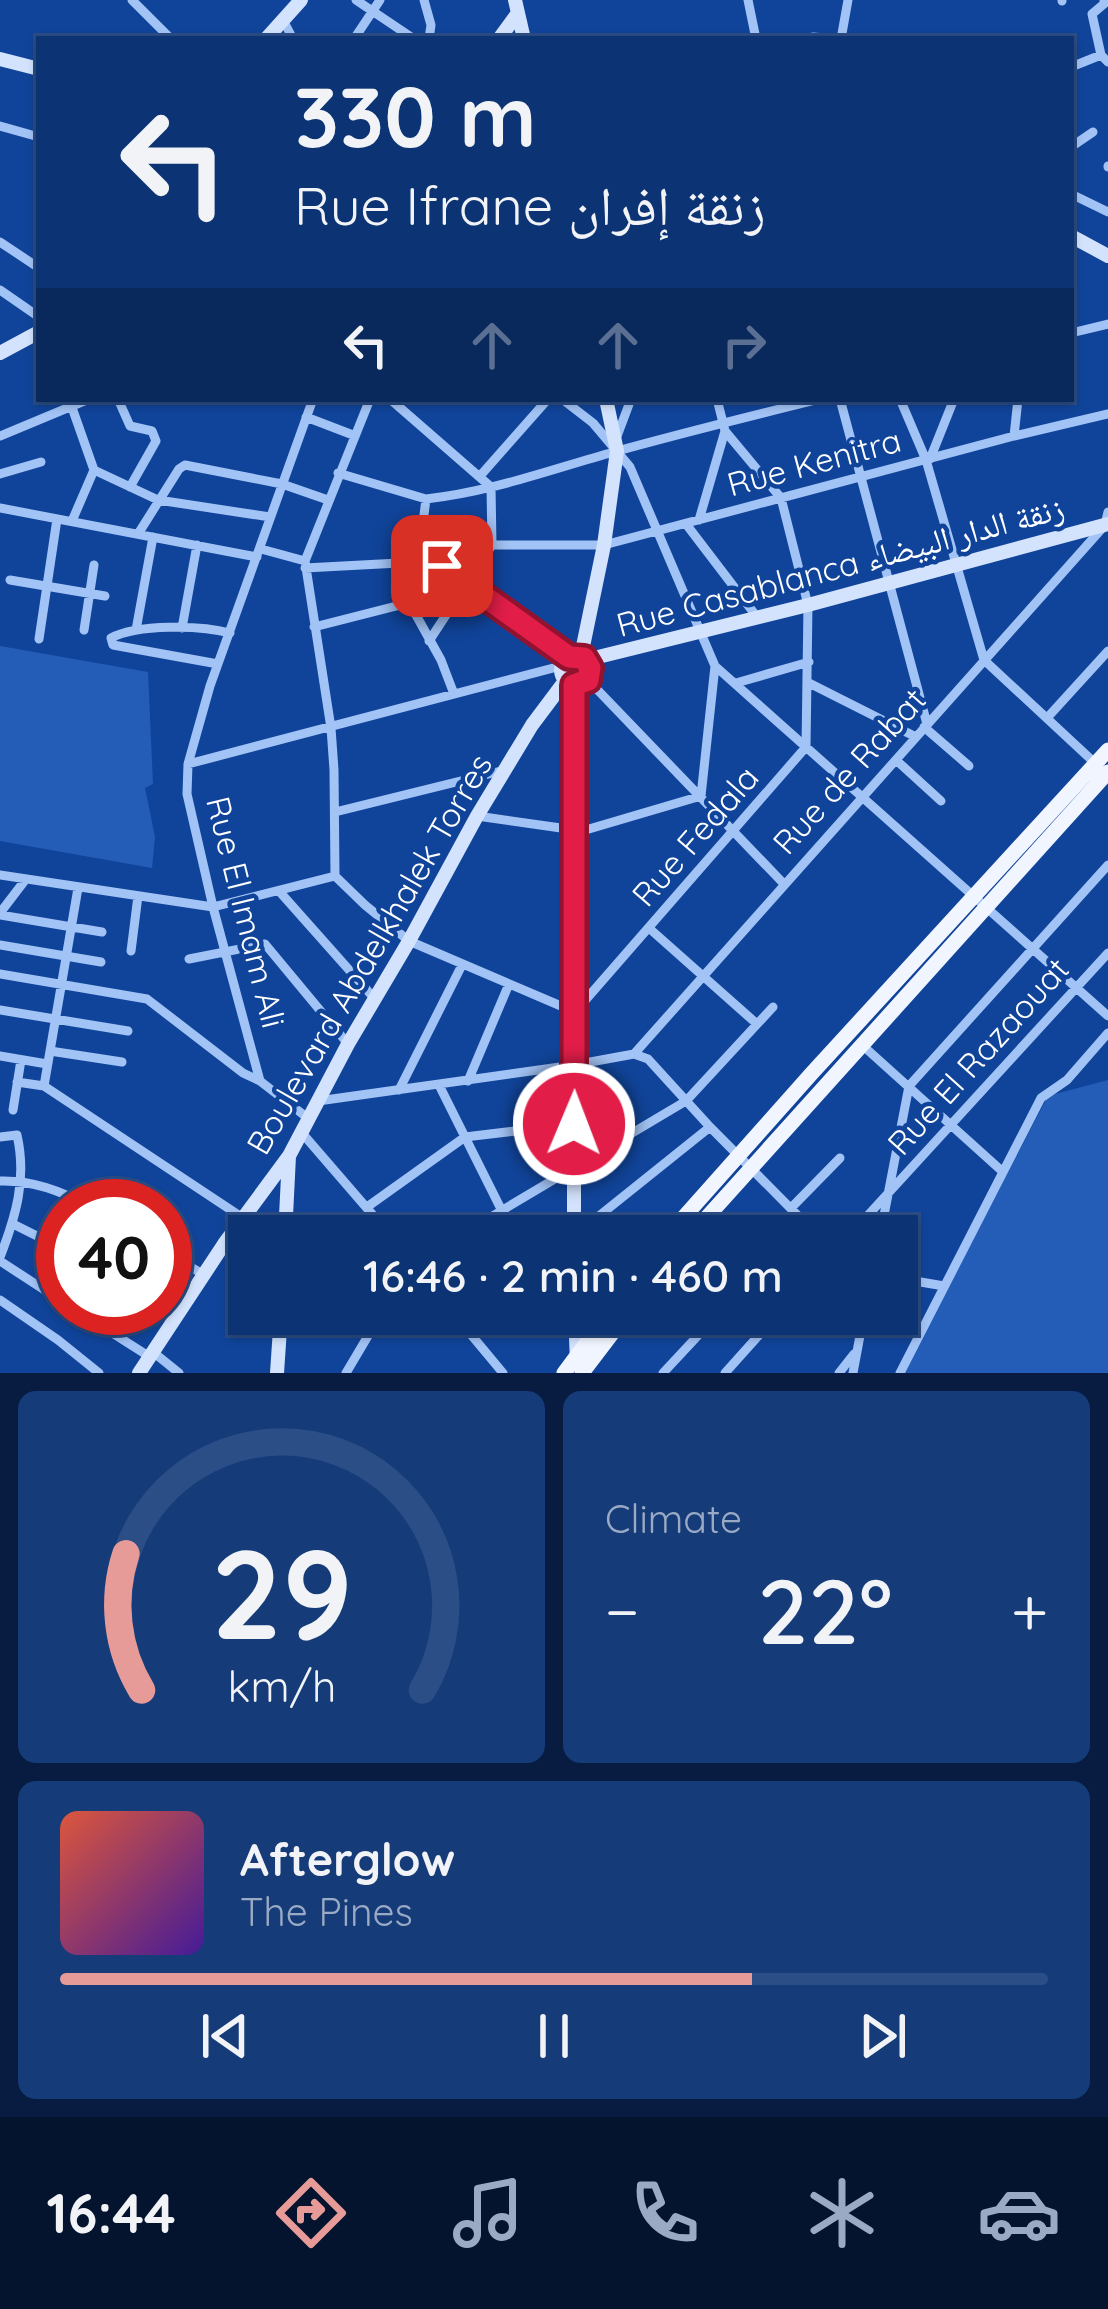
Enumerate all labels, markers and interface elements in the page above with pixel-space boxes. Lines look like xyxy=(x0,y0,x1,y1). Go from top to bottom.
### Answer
text: 330 m xyxy=(294,63,537,168)
icon: left xyxy=(96,84,252,240)
text: Rue Ifrane زنقة إفران xyxy=(294,171,765,239)
icon: left xyxy=(333,312,399,378)
icon: ahead xyxy=(459,312,525,378)
icon: ahead xyxy=(585,312,651,378)
icon: right xyxy=(711,312,777,378)
street label: Rue Kenitra xyxy=(723,419,905,504)
street label: Rue Casablanca زنقة الدار البيضاء xyxy=(612,486,1068,645)
pin xyxy=(391,515,493,617)
icon: arrive xyxy=(409,533,475,599)
street label: Rue de Rabat xyxy=(763,679,934,862)
street label: Boulevard Abdelkhalek Torres xyxy=(237,746,500,1161)
street label: Rue Fedala xyxy=(623,757,767,914)
street label: Rue El Imam Ali xyxy=(198,792,295,1032)
street label: Rue El Razaouat xyxy=(878,948,1077,1163)
position arrow xyxy=(511,1061,637,1187)
speed limit sign: 40 xyxy=(36,1179,192,1335)
text: 16:46 · 2 min · 460 m xyxy=(363,1247,783,1303)
text: Climate xyxy=(605,1494,742,1543)
text: 29 xyxy=(211,1514,352,1670)
text: 22° xyxy=(758,1554,893,1667)
text: − xyxy=(605,1569,639,1652)
text: + xyxy=(1011,1569,1048,1652)
text: km/h xyxy=(227,1659,336,1713)
text: Afterglow xyxy=(240,1831,455,1887)
text: The Pines xyxy=(240,1887,413,1936)
icon: previous xyxy=(192,2003,258,2069)
icon: pause xyxy=(521,2003,587,2069)
icon: next xyxy=(850,2003,916,2069)
icon: directions xyxy=(269,2171,353,2255)
icon: music xyxy=(446,2171,530,2255)
icon: phone xyxy=(623,2171,707,2255)
icon: climate xyxy=(800,2171,884,2255)
icon: car xyxy=(977,2171,1061,2255)
text: 16:44 xyxy=(47,2179,176,2247)

